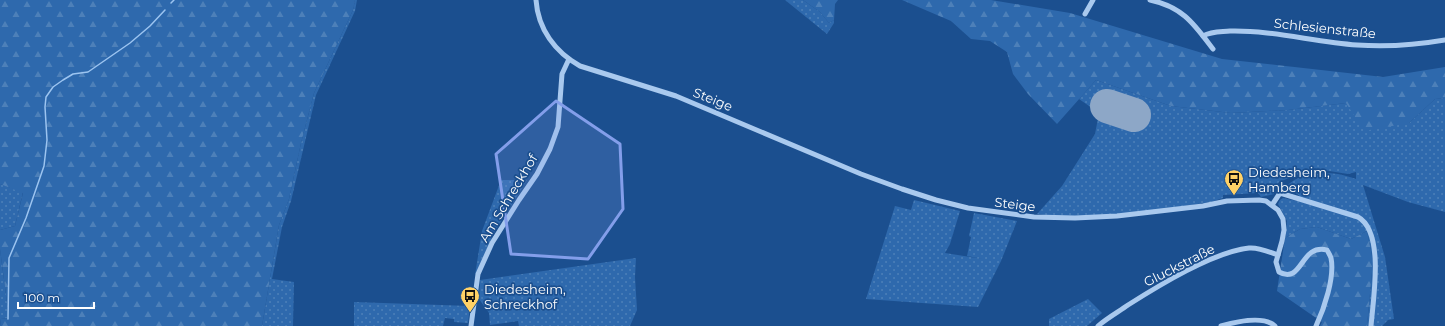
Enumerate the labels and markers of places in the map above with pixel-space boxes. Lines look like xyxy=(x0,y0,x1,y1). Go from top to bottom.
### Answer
place label: Diedesheim, Hamberg xyxy=(1248,164,1330,195)
bus stop icon: Diedesheim, Hamberg xyxy=(1223,168,1245,196)
place label: Diedesheim, Schreckhof xyxy=(484,281,566,312)
bus stop icon: Diedesheim, Schreckhof xyxy=(459,285,481,313)

